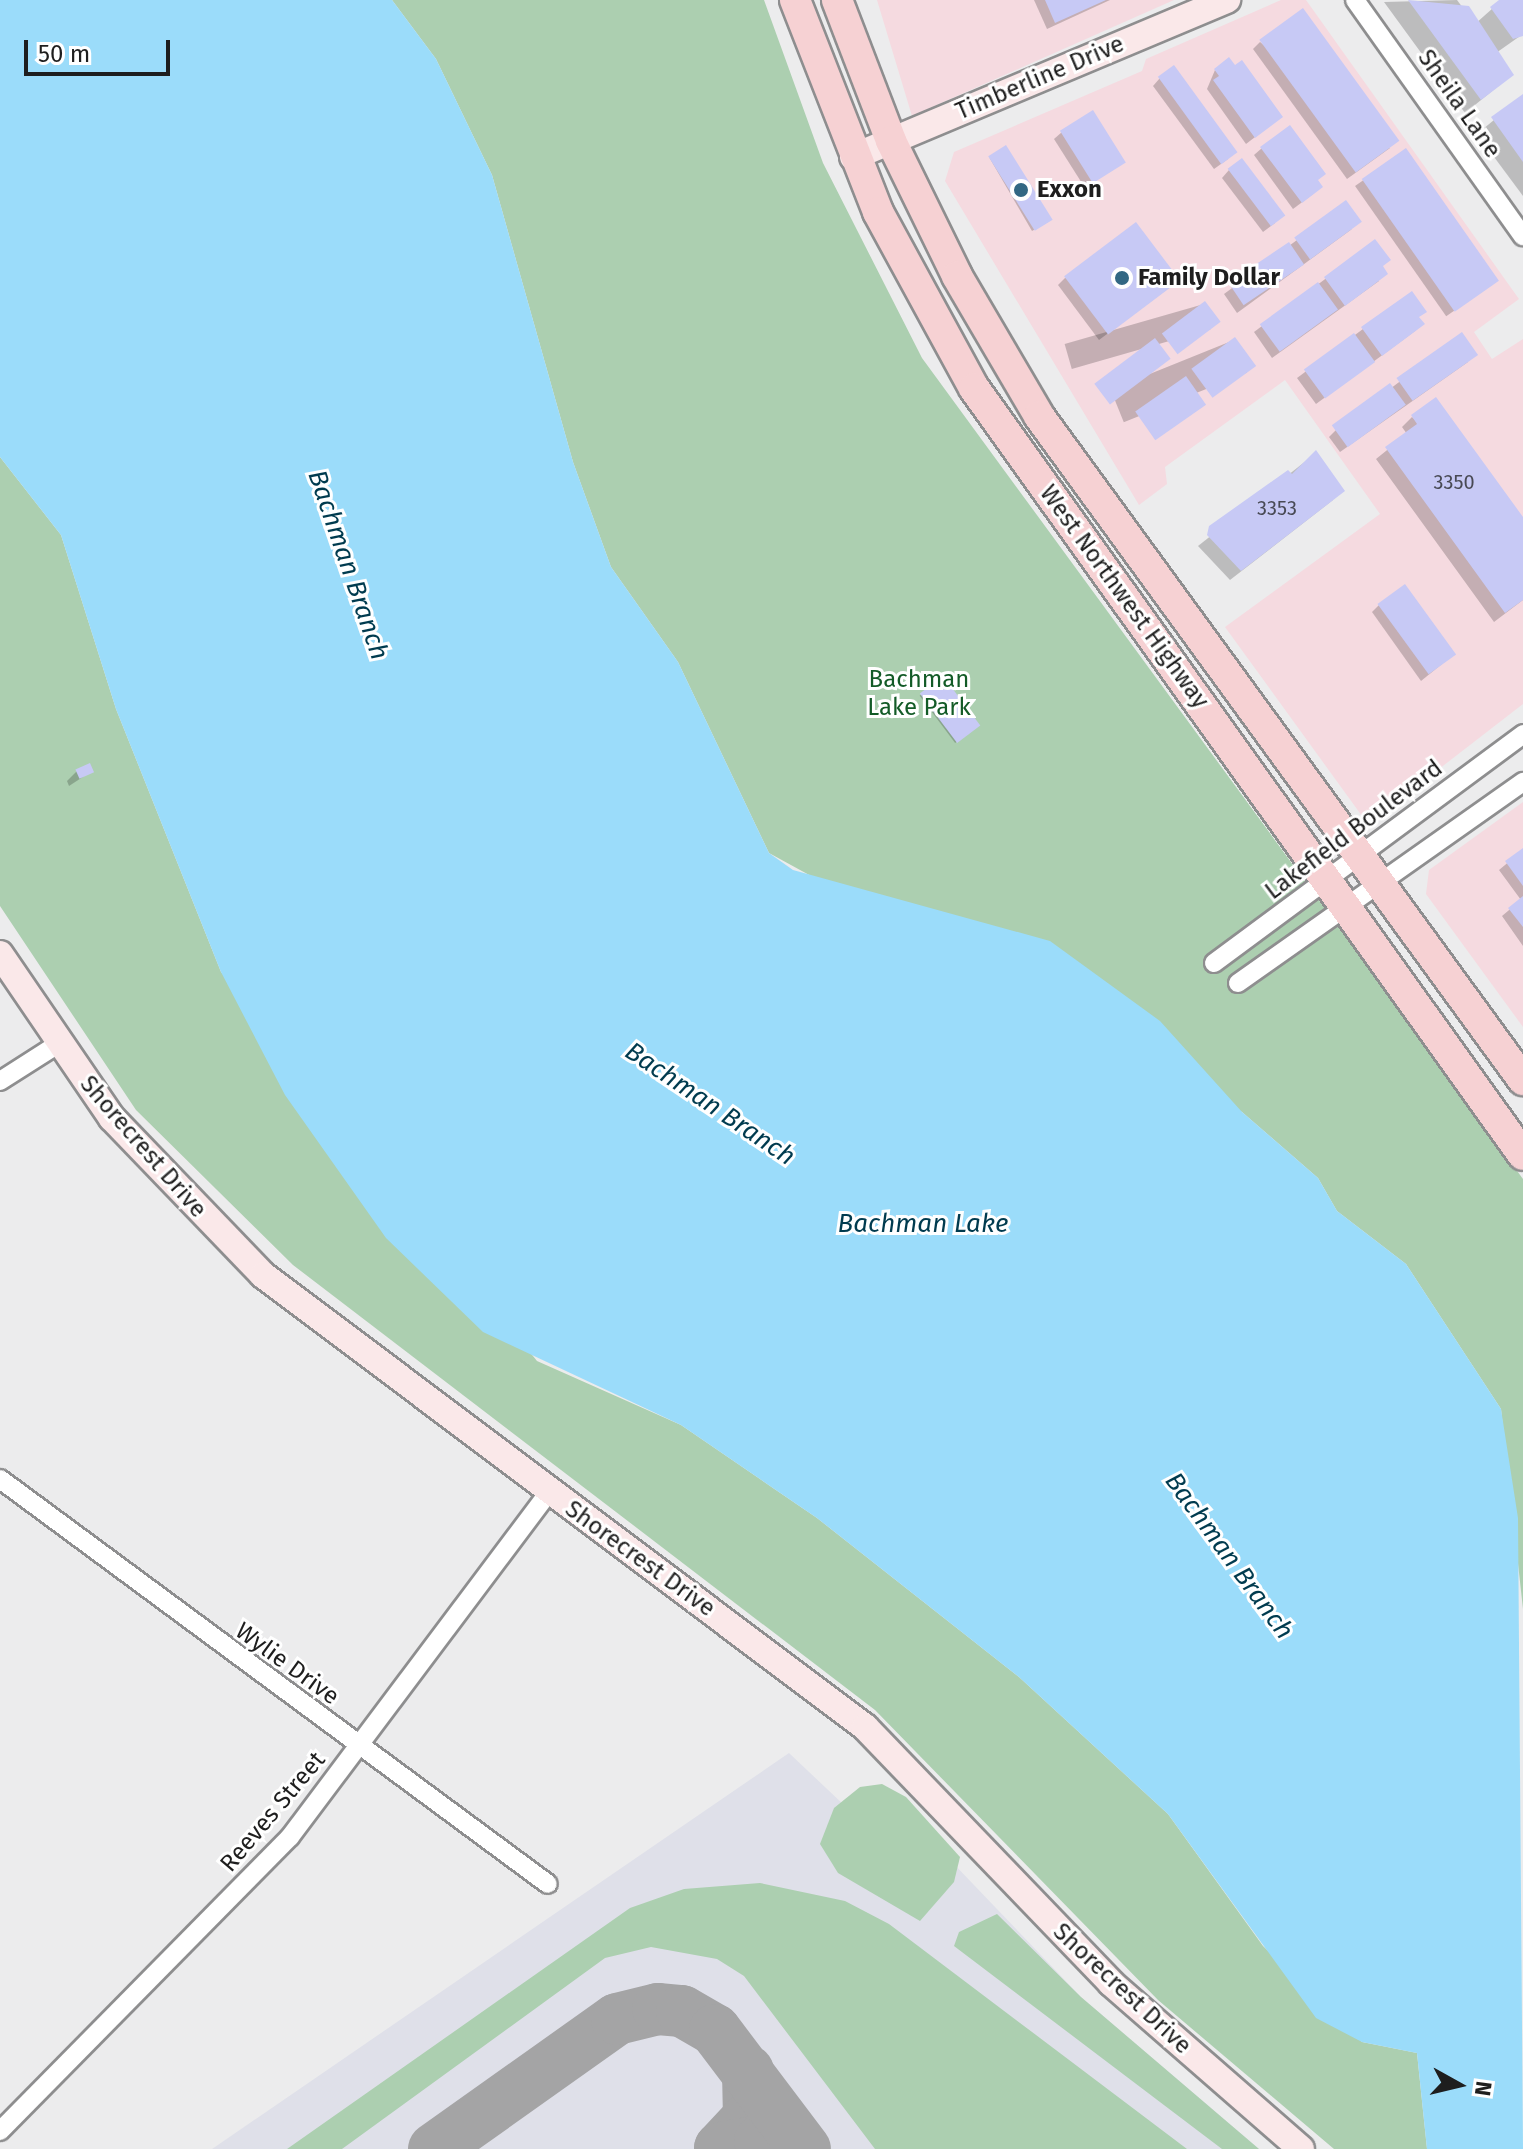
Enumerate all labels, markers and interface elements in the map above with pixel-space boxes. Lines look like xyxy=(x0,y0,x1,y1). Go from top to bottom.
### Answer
scale bar xyxy=(28,24,174,74)
street label: Timberline Drive xyxy=(952,30,1128,126)
text: 50 m xyxy=(38,40,90,68)
street label: Sheila Lane xyxy=(1411,44,1507,164)
place label: Exxon xyxy=(1037,176,1102,204)
marker: Exxon xyxy=(1012,181,1030,199)
place label: Family Dollar xyxy=(1138,264,1280,292)
marker: Family Dollar xyxy=(1113,269,1131,287)
water label: Bachman Branch xyxy=(301,466,395,664)
house number: 3350 xyxy=(1433,470,1475,494)
street label: West Northwest Highway xyxy=(1033,480,1215,714)
house number: 3353 xyxy=(1257,496,1297,520)
park label: Bachman Lake Park xyxy=(867,666,971,722)
street label: Lakefield Boulevard xyxy=(1260,754,1448,906)
water label: Bachman Branch xyxy=(619,1036,801,1172)
street label: Shorecrest Drive xyxy=(74,1070,212,1224)
water label: Bachman Lake xyxy=(837,1208,1009,1240)
water label: Bachman Branch xyxy=(1158,1467,1300,1645)
street label: Shorecrest Drive xyxy=(559,1495,721,1623)
street label: Wylie Drive xyxy=(230,1617,344,1711)
street label: Reeves Street xyxy=(215,1746,331,1878)
street label: Shorecrest Drive xyxy=(1047,1918,1197,2060)
north arrow xyxy=(1419,2045,1499,2125)
text: N xyxy=(1469,2079,1498,2098)

